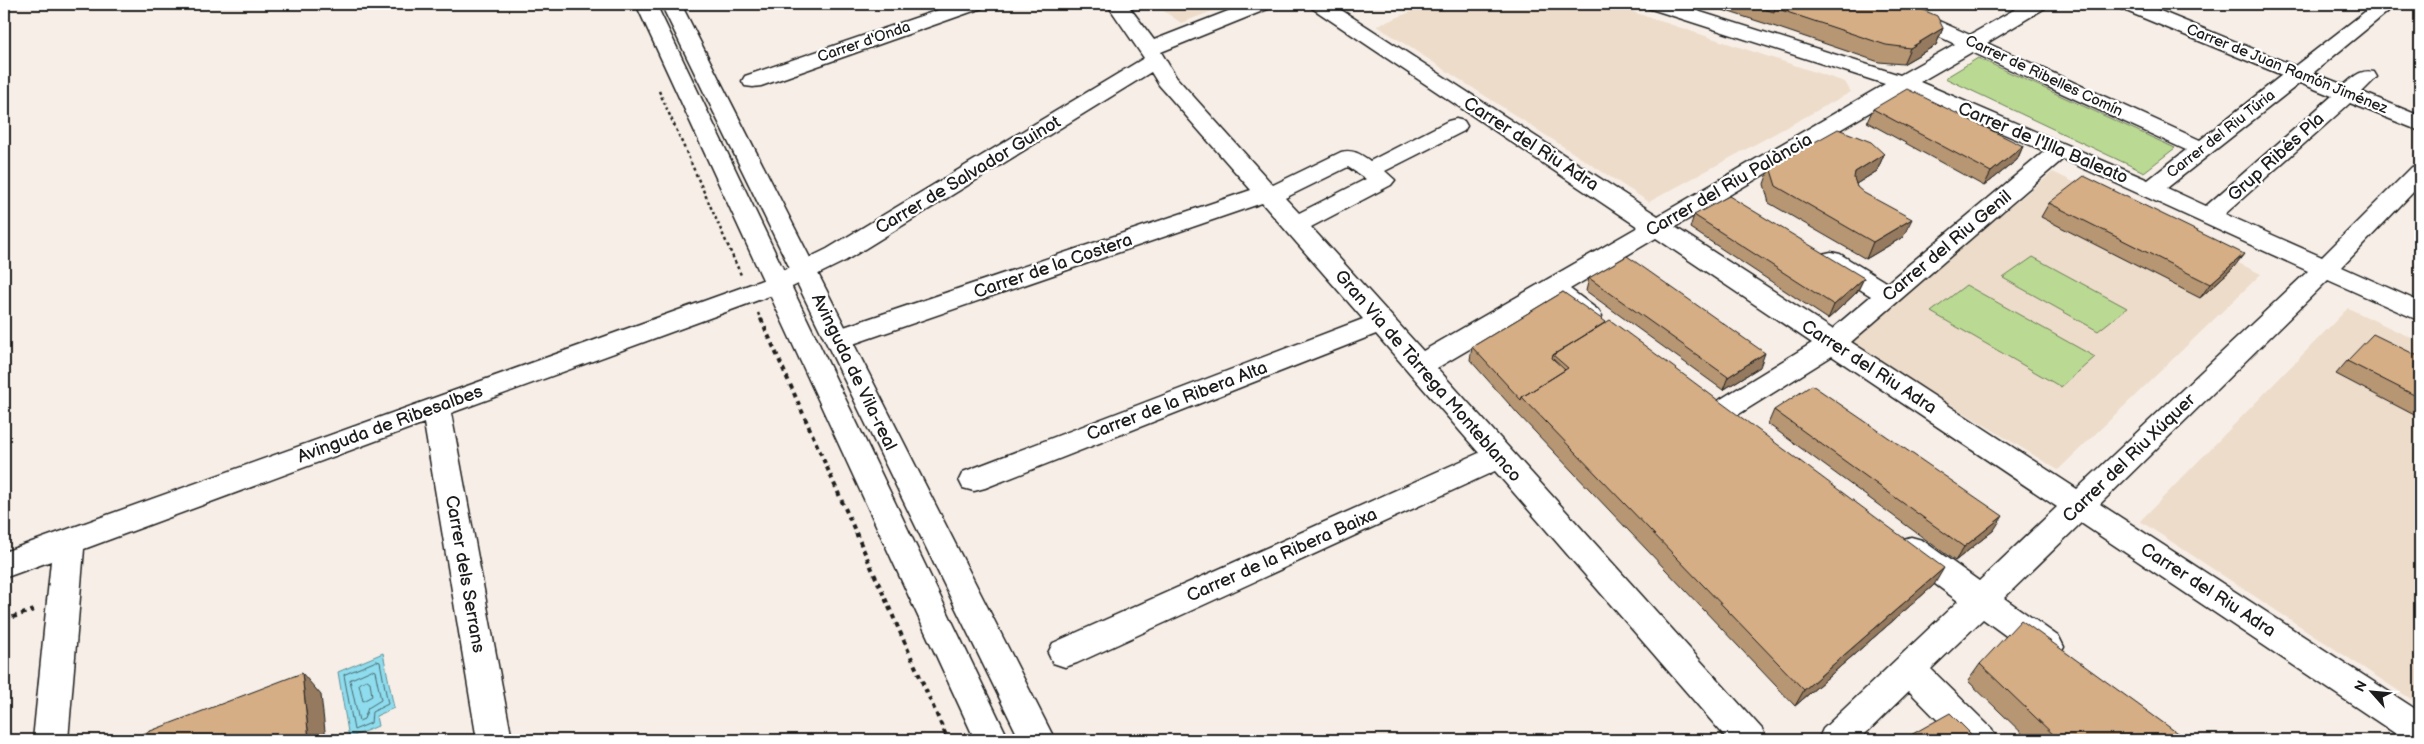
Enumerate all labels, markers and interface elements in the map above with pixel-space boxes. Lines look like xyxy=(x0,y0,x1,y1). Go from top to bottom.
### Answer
street label: Carrer d'Onda xyxy=(815,17,913,67)
street label: Carrer de Juan Ramón Jiménez xyxy=(2184,20,2391,118)
street label: Carrer de Ribelles Comín xyxy=(1962,31,2126,121)
street label: Carrer del Riu Túria xyxy=(2163,86,2279,182)
street label: Carrer del Riu Adra xyxy=(1460,93,1602,195)
street label: Carrer de l'Illa Baleato xyxy=(1955,98,2131,188)
street label: Grup Ribés Pla xyxy=(2223,108,2329,206)
street label: Carrer de Salvador Guinot xyxy=(872,111,1065,239)
street label: Carrer del Riu Palància xyxy=(1642,129,1816,241)
street label: Carrer del Riu Genil xyxy=(1878,186,2016,306)
street label: Carrer de la Costera xyxy=(971,229,1135,303)
street label: Gran Via de Tàrrega Monteblanco xyxy=(1330,266,1526,486)
street label: Avinguda de Vila-real xyxy=(807,290,901,454)
street label: Carrer del Riu Adra xyxy=(1798,316,1940,418)
street label: Carrer de la Ribera Alta xyxy=(1084,357,1270,445)
street label: Avinguda de Ribesalbes xyxy=(294,381,486,467)
street label: Carrer del Riu Xúquer xyxy=(2058,389,2200,527)
street label: Carrer dels Serrans xyxy=(441,494,489,654)
street label: Carrer de la Ribera Baixa xyxy=(1184,503,1380,607)
street label: Carrer del Riu Adra xyxy=(2137,539,2279,641)
north arrow xyxy=(2346,666,2396,716)
text: N xyxy=(2351,678,2371,695)

